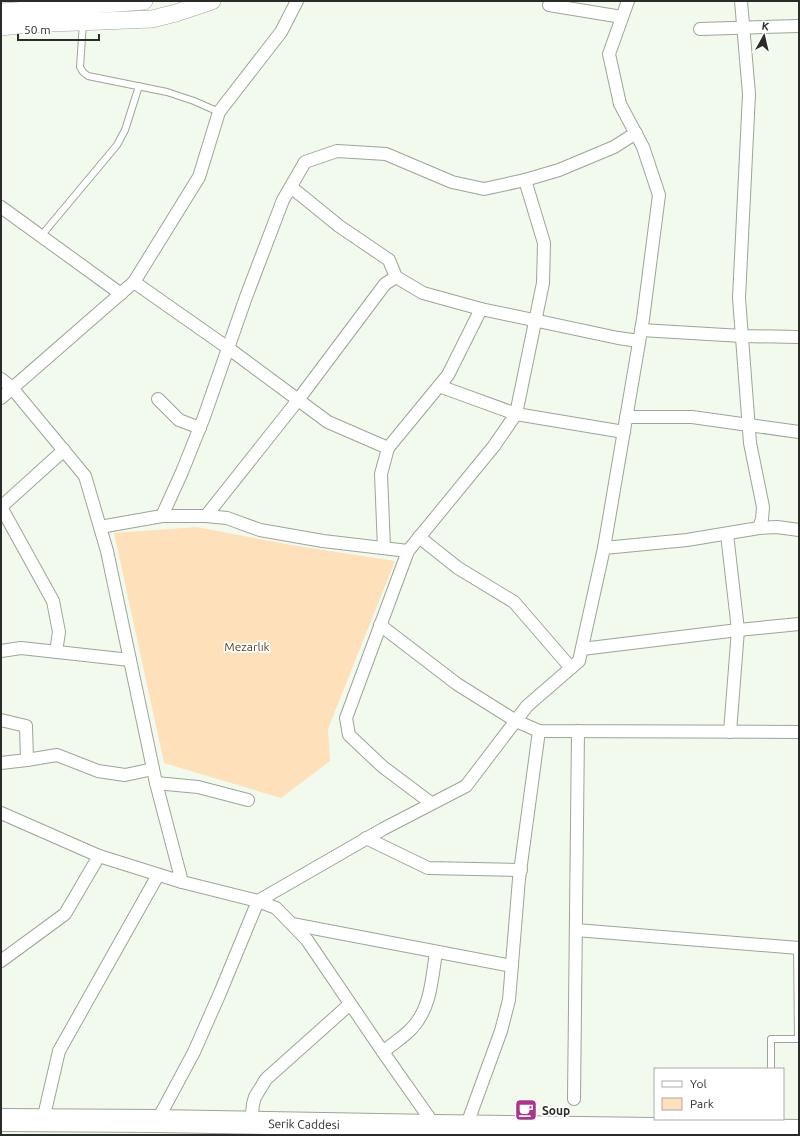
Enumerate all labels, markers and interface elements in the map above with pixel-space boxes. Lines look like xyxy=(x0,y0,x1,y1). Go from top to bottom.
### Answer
scale bar xyxy=(18,16,99,42)
north arrow xyxy=(744,16,784,56)
text: K xyxy=(761,20,771,33)
text: 50 m xyxy=(24,23,51,36)
park label: Mezarlık xyxy=(224,640,270,653)
legend xyxy=(654,1068,784,1120)
text: Yol xyxy=(690,1077,707,1090)
cafe icon: Soup xyxy=(513,1097,539,1123)
text: Park xyxy=(690,1097,714,1110)
place label: Soup xyxy=(542,1104,570,1117)
street label: Serik Caddesi xyxy=(268,1117,340,1131)

